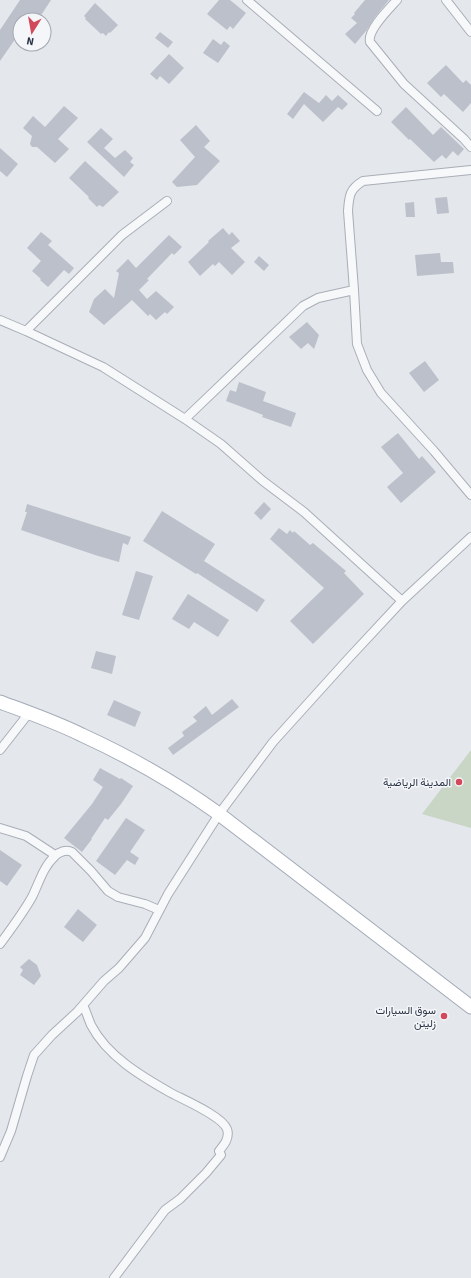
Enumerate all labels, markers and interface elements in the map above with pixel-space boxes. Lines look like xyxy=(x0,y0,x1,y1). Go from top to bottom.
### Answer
north arrow xyxy=(12,12,52,52)
text: N xyxy=(25,33,35,49)
place label: المدينة الرياضية xyxy=(383,775,451,790)
marker: المدينة الرياضية xyxy=(454,777,464,787)
place label: سوق السيارات زليتن xyxy=(376,1003,436,1031)
marker: سوق السيارات زليتن xyxy=(439,1011,449,1021)

